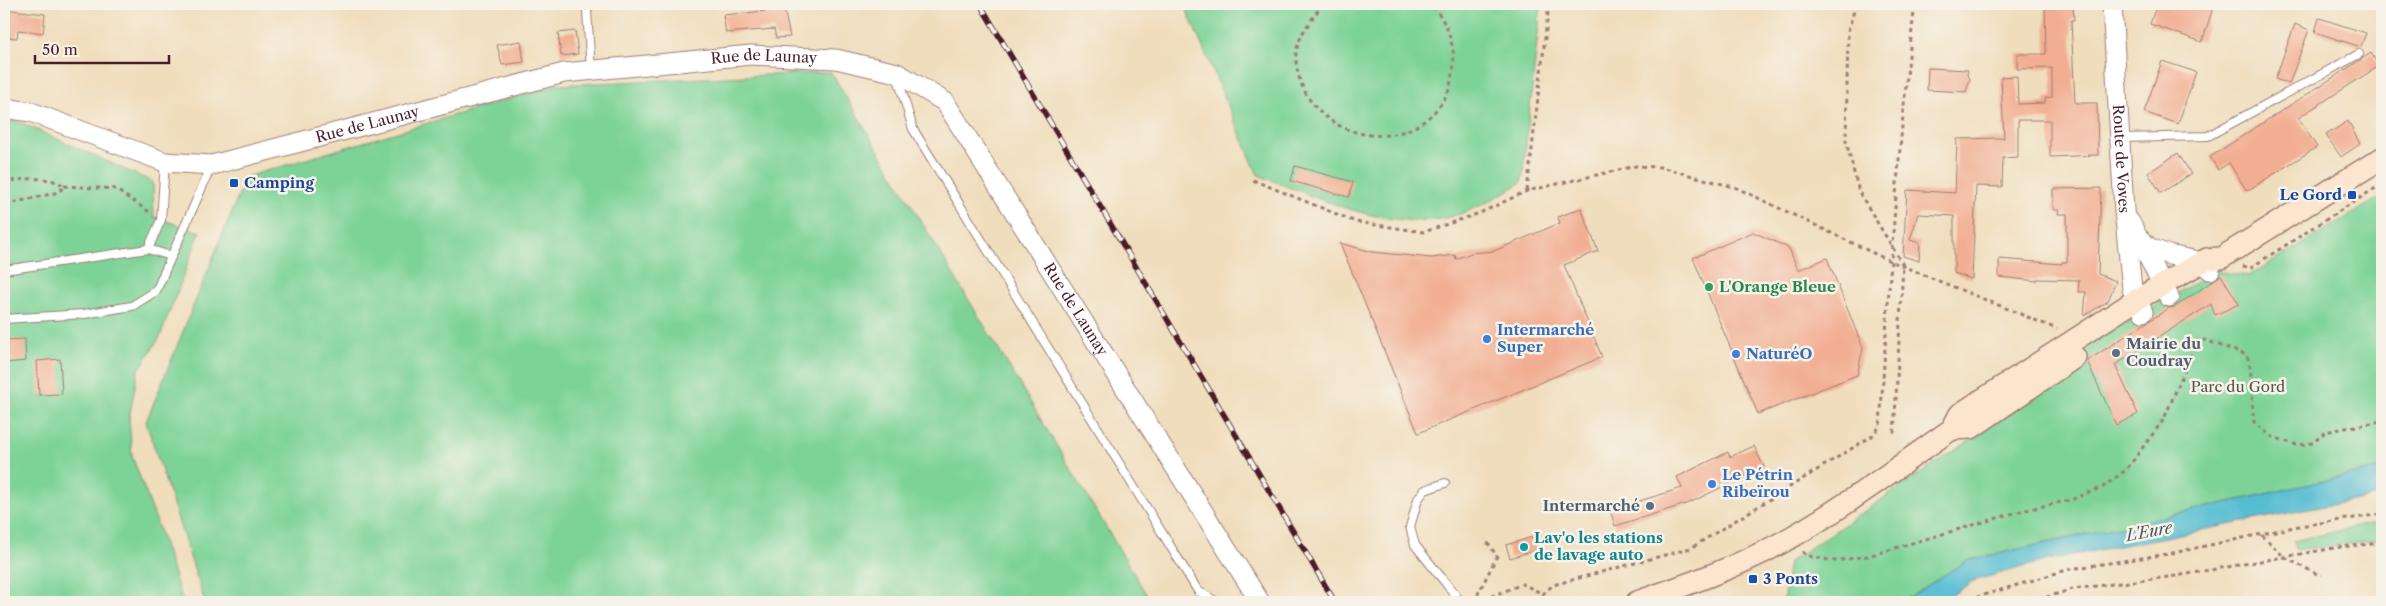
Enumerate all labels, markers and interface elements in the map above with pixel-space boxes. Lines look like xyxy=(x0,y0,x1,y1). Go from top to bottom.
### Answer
scale bar xyxy=(35,32,169,64)
text: 50 m xyxy=(42,40,78,59)
street label: Rue de Launay xyxy=(710,45,818,68)
street label: Rue de Launay xyxy=(313,101,422,147)
street label: Route de Voves xyxy=(2109,104,2134,214)
place label: Camping xyxy=(244,173,314,192)
marker: Camping xyxy=(228,177,240,189)
place label: Le Gord xyxy=(2280,185,2342,204)
marker: Le Gord xyxy=(2346,189,2358,201)
street label: Rue de Launay xyxy=(1040,259,1113,360)
place label: L'Orange Bleue xyxy=(1719,277,1836,296)
marker: L'Orange Bleue xyxy=(1703,281,1715,293)
place label: Intermarché Super xyxy=(1497,320,1594,356)
marker: Intermarché Super xyxy=(1481,333,1493,345)
place label: Mairie du Coudray xyxy=(2126,334,2201,370)
place label: NaturéO xyxy=(1746,344,1812,363)
marker: Mairie du Coudray xyxy=(2110,347,2122,359)
marker: NaturéO xyxy=(1730,348,1742,360)
park label: Parc du Gord xyxy=(2191,377,2285,396)
place label: Le Pétrin Ribeïrou xyxy=(1722,465,1794,501)
marker: Le Pétrin Ribeïrou xyxy=(1706,478,1718,490)
place label: Intermarché xyxy=(1543,496,1640,515)
marker: Intermarché xyxy=(1644,500,1656,512)
water label: L'Eure xyxy=(2122,517,2175,546)
place label: Lav'o les stations de lavage auto xyxy=(1534,528,1663,564)
marker: Lav'o les stations de lavage auto xyxy=(1518,541,1530,553)
place label: 3 Ponts xyxy=(1763,569,1818,588)
marker: 3 Ponts xyxy=(1747,573,1759,585)

